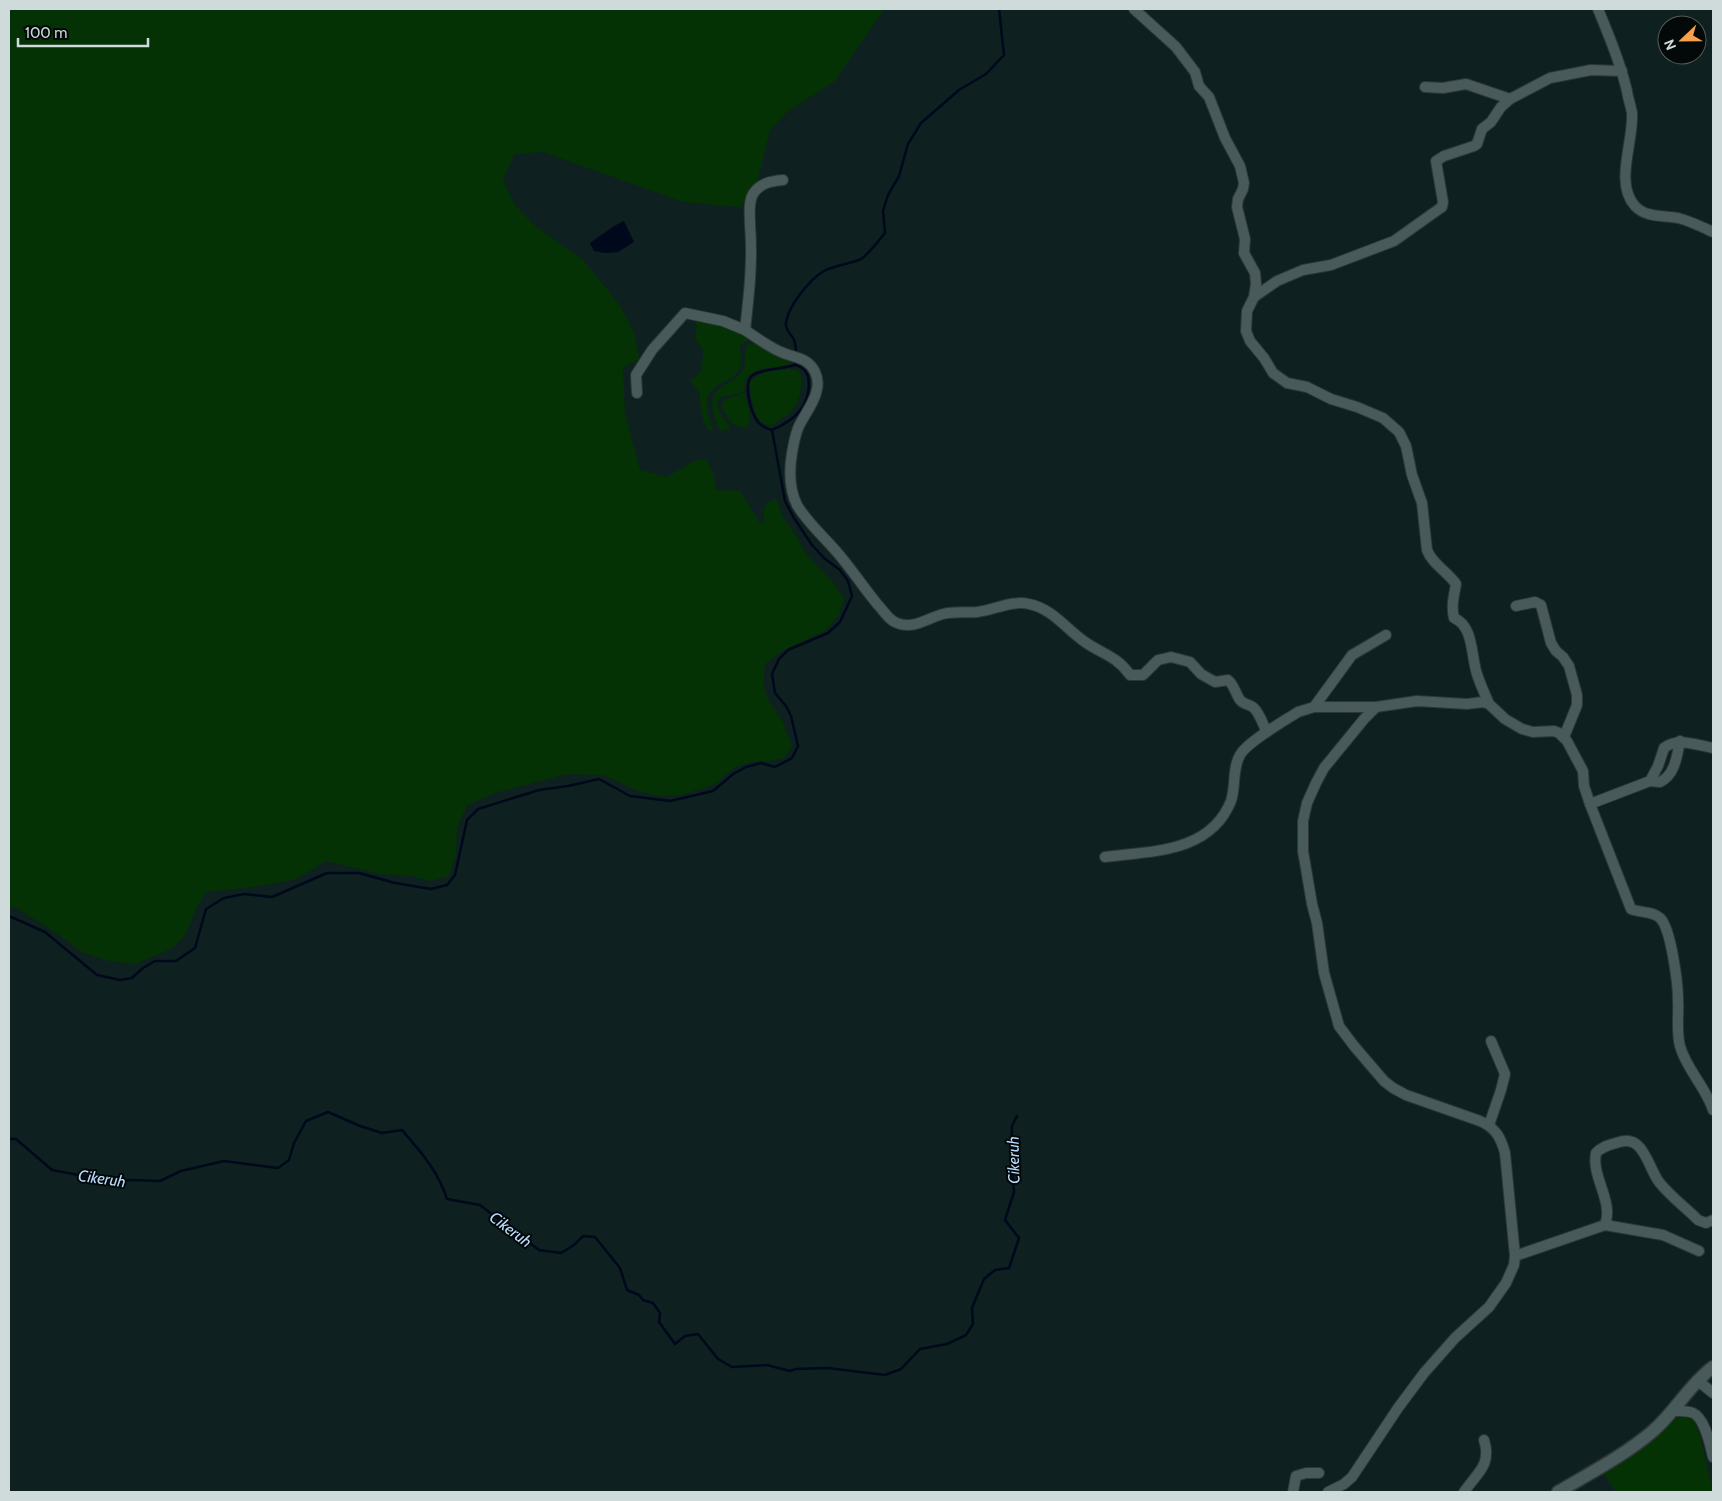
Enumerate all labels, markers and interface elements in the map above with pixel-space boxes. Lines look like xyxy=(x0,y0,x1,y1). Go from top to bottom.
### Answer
scale bar xyxy=(18,15,148,47)
north arrow xyxy=(1657,15,1707,65)
text: 100 m xyxy=(25,24,67,42)
text: N xyxy=(1660,37,1680,53)
water label: Cikeruh xyxy=(1004,1136,1023,1184)
water label: Cikeruh xyxy=(77,1166,127,1191)
water label: Cikeruh xyxy=(486,1207,535,1251)

